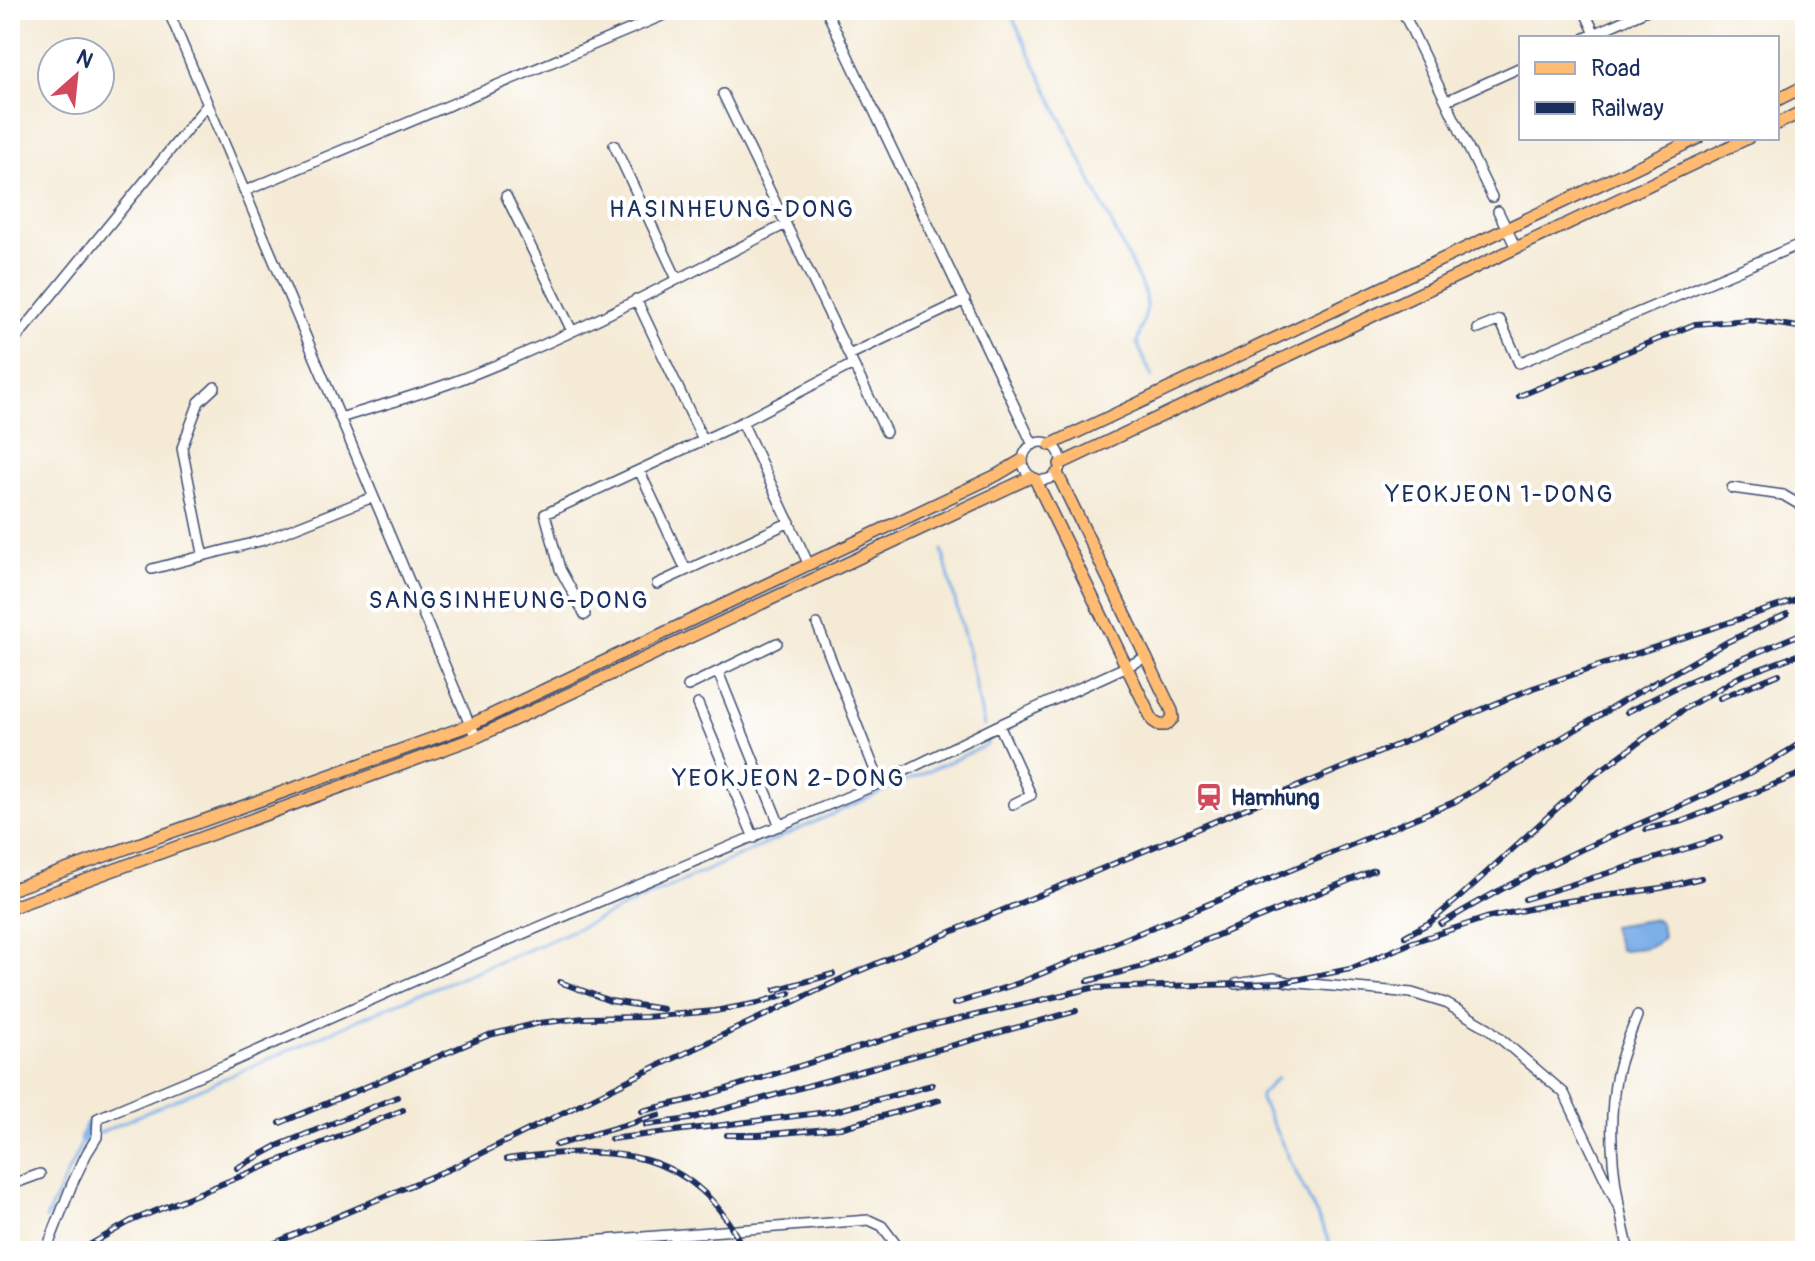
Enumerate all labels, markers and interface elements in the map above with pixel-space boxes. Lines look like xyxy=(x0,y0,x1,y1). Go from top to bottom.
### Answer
north arrow xyxy=(36,36,116,116)
legend xyxy=(1519,36,1779,140)
text: N xyxy=(72,43,98,75)
text: Road xyxy=(1591,54,1641,83)
text: Railway xyxy=(1591,94,1664,123)
district label: HASINHEUNG-DONG xyxy=(609,195,855,224)
district label: YEOKJEON 1-DONG xyxy=(1385,480,1614,509)
district label: SANGSINHEUNG-DONG xyxy=(368,586,650,615)
district label: YEOKJEON 2-DONG xyxy=(672,764,905,793)
station icon: Hamhung xyxy=(1194,782,1224,812)
place label: Hamhung xyxy=(1231,784,1320,812)

